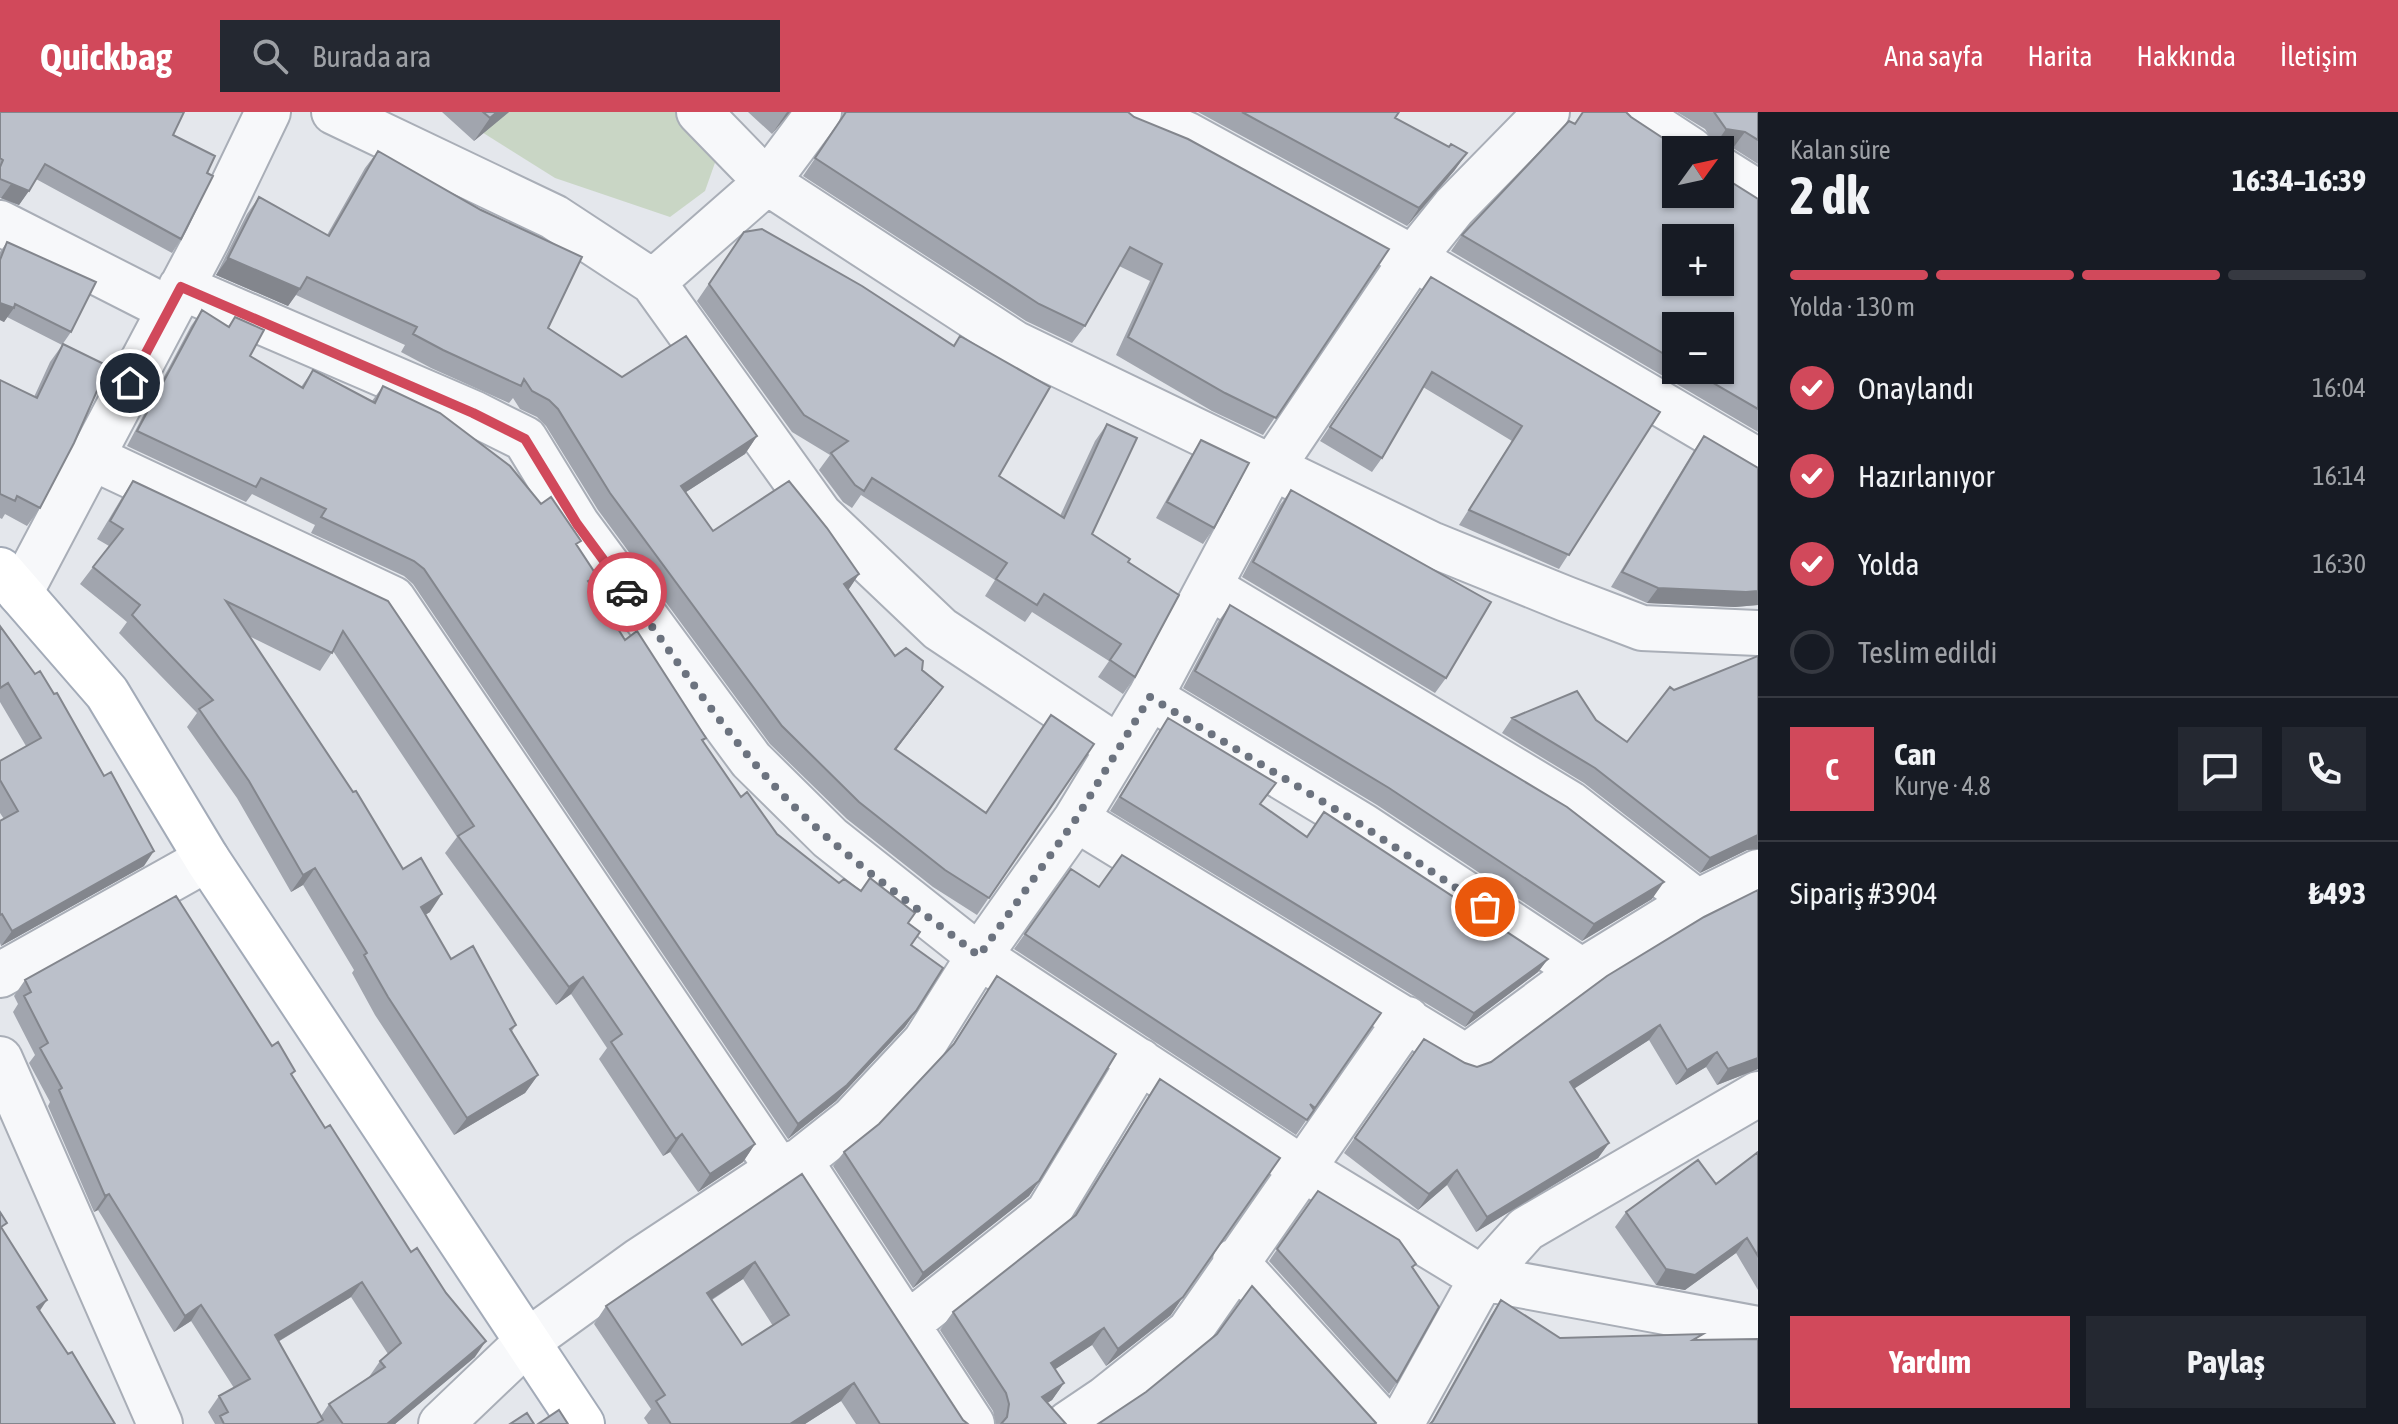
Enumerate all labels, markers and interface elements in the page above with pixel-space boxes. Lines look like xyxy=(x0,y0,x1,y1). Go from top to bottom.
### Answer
search box xyxy=(220,20,780,92)
icon: search xyxy=(248,34,292,78)
text: Quickbag xyxy=(40,35,172,78)
text: Burada ara xyxy=(312,39,431,73)
text: Ana sayfa xyxy=(1884,40,1984,72)
text: Harita xyxy=(2028,40,2093,72)
text: Hakkında xyxy=(2137,40,2236,72)
text: İletişim xyxy=(2280,40,2358,72)
text: Kalan süre xyxy=(1790,135,1891,165)
north arrow xyxy=(1662,136,1734,208)
map controls xyxy=(1662,136,1734,384)
text: 16:34–16:39 xyxy=(2232,163,2366,197)
text: 2 dk xyxy=(1790,165,1869,225)
button: + xyxy=(1662,224,1734,296)
text: Yolda · 130 m xyxy=(1790,292,1915,322)
button: − xyxy=(1662,312,1734,384)
pin xyxy=(96,349,164,417)
icon: home xyxy=(108,361,152,405)
icon: check xyxy=(1790,366,1834,410)
text: Onaylandı xyxy=(1858,371,1974,405)
text: 16:04 xyxy=(2312,373,2366,403)
icon: check xyxy=(1790,454,1834,498)
text: Hazırlanıyor xyxy=(1858,459,1994,493)
text: 16:14 xyxy=(2312,461,2366,491)
icon: check xyxy=(1790,542,1834,586)
text: Yolda xyxy=(1858,547,1919,581)
text: 16:30 xyxy=(2312,549,2366,579)
courier xyxy=(587,552,667,632)
icon: car xyxy=(605,570,649,614)
text: Teslim edildi xyxy=(1858,635,1998,669)
button: chat xyxy=(2178,727,2262,811)
button: phone xyxy=(2282,727,2366,811)
text: Can xyxy=(1894,737,1936,771)
text: C xyxy=(1825,752,1839,786)
text: Kurye · 4.8 xyxy=(1894,771,1991,801)
pin xyxy=(1451,873,1519,941)
text: Sipariş #3904 xyxy=(1790,876,1938,910)
text: ₺493 xyxy=(2309,876,2366,910)
icon: bag xyxy=(1463,885,1507,929)
button: Yardım xyxy=(1790,1316,2070,1408)
button: Paylaş xyxy=(2086,1316,2366,1408)

